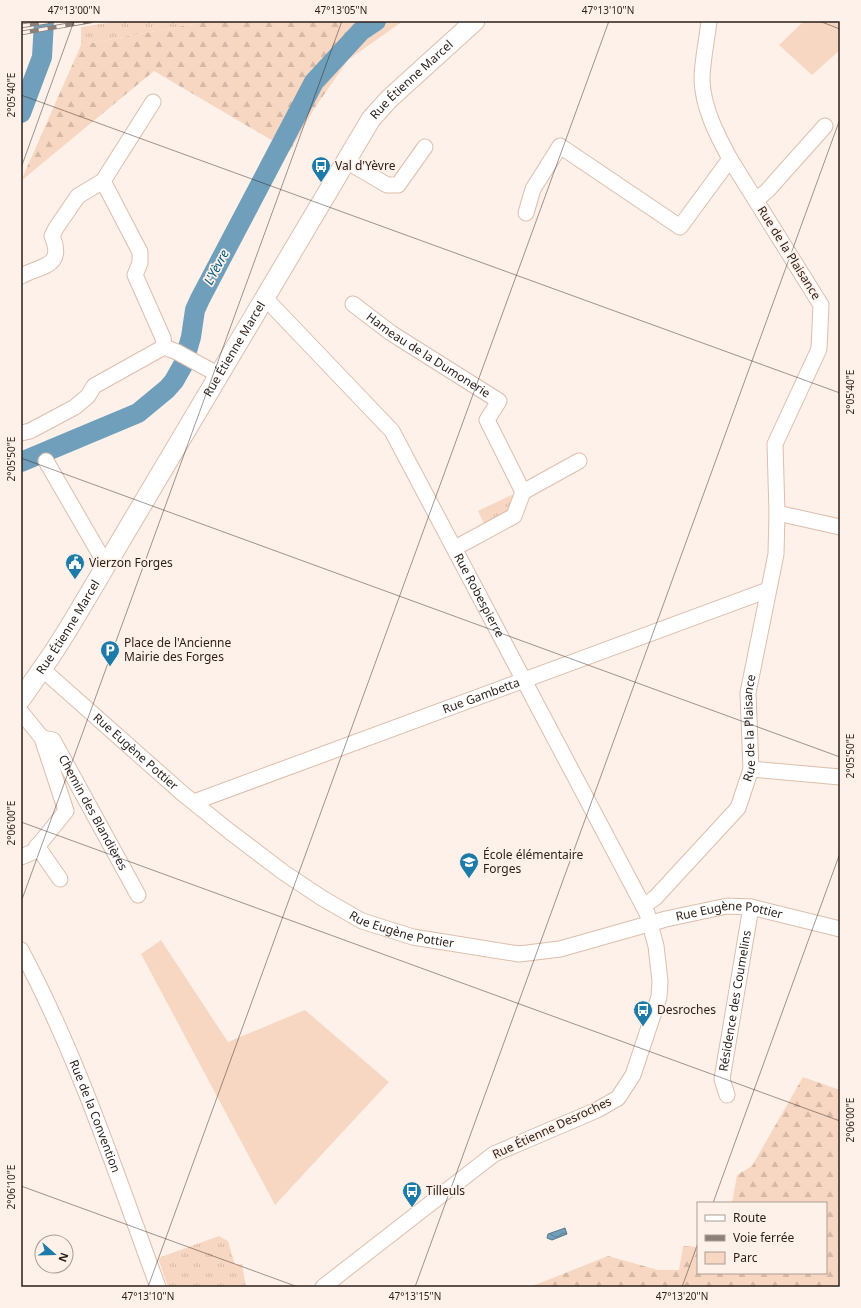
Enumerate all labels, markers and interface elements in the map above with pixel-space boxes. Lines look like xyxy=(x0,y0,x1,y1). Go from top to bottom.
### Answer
text: 47°13'00"N xyxy=(48,3,100,17)
text: 47°13'05"N xyxy=(315,3,367,17)
text: 47°13'10"N xyxy=(582,3,634,17)
street label: Rue Étienne Marcel xyxy=(366,36,456,123)
text: 2°05'40"E xyxy=(4,73,18,117)
bus stop icon: Val d'Yèvre xyxy=(310,155,332,183)
place label: Val d'Yèvre xyxy=(335,157,396,174)
street label: Rue de la Plaisance xyxy=(754,203,825,303)
water label: L'Yèvre xyxy=(199,246,233,288)
street label: Rue Étienne Marcel xyxy=(199,298,269,400)
street label: Hameau de la Dumonerie xyxy=(363,308,494,402)
text: 2°05'40"E xyxy=(843,370,857,414)
text: 2°05'50"E xyxy=(4,437,18,481)
street label: Rue Robespierre xyxy=(450,550,509,641)
public building icon: Vierzon Forges xyxy=(64,552,86,580)
place label: Vierzon Forges xyxy=(89,554,173,571)
street label: Rue Étienne Marcel xyxy=(32,576,104,677)
place label: Place de l'Ancienne Mairie des Forges xyxy=(124,634,232,665)
parking icon: Place de l'Ancienne Mairie des Forges xyxy=(99,639,121,667)
street label: Rue Gambetta xyxy=(440,673,522,718)
street label: Rue de la Plaisance xyxy=(738,673,760,784)
street label: Rue Eugène Pottier xyxy=(90,709,182,794)
text: 2°05'50"E xyxy=(843,734,857,778)
street label: Chemin des Blandières xyxy=(55,752,132,873)
text: 2°06'00"E xyxy=(4,801,18,845)
place label: École élémentaire Forges xyxy=(483,846,584,877)
school or university icon: École élémentaire Forges xyxy=(458,851,480,879)
street label: Rue Eugène Pottier xyxy=(674,897,785,925)
street label: Rue Eugène Pottier xyxy=(346,906,455,951)
street label: Résidence des Coumelins xyxy=(714,929,755,1073)
bus stop icon: Desroches xyxy=(632,999,654,1027)
place label: Desroches xyxy=(657,1001,716,1018)
street label: Rue de la Convention xyxy=(66,1057,125,1175)
street label: Rue Étienne Desroches xyxy=(490,1092,614,1163)
text: 2°06'00"E xyxy=(843,1098,857,1142)
text: 2°06'10"E xyxy=(4,1165,18,1209)
bus stop icon: Tilleuls xyxy=(401,1180,423,1208)
place label: Tilleuls xyxy=(426,1182,465,1199)
legend xyxy=(697,1202,827,1274)
text: Route xyxy=(733,1209,766,1226)
text: Voie ferrée xyxy=(733,1229,795,1246)
north arrow xyxy=(34,1234,74,1274)
text: Parc xyxy=(733,1249,758,1266)
text: N xyxy=(55,1251,72,1264)
text: 47°13'10"N xyxy=(122,1289,174,1303)
text: 47°13'15"N xyxy=(389,1289,441,1303)
text: 47°13'20"N xyxy=(656,1289,708,1303)

